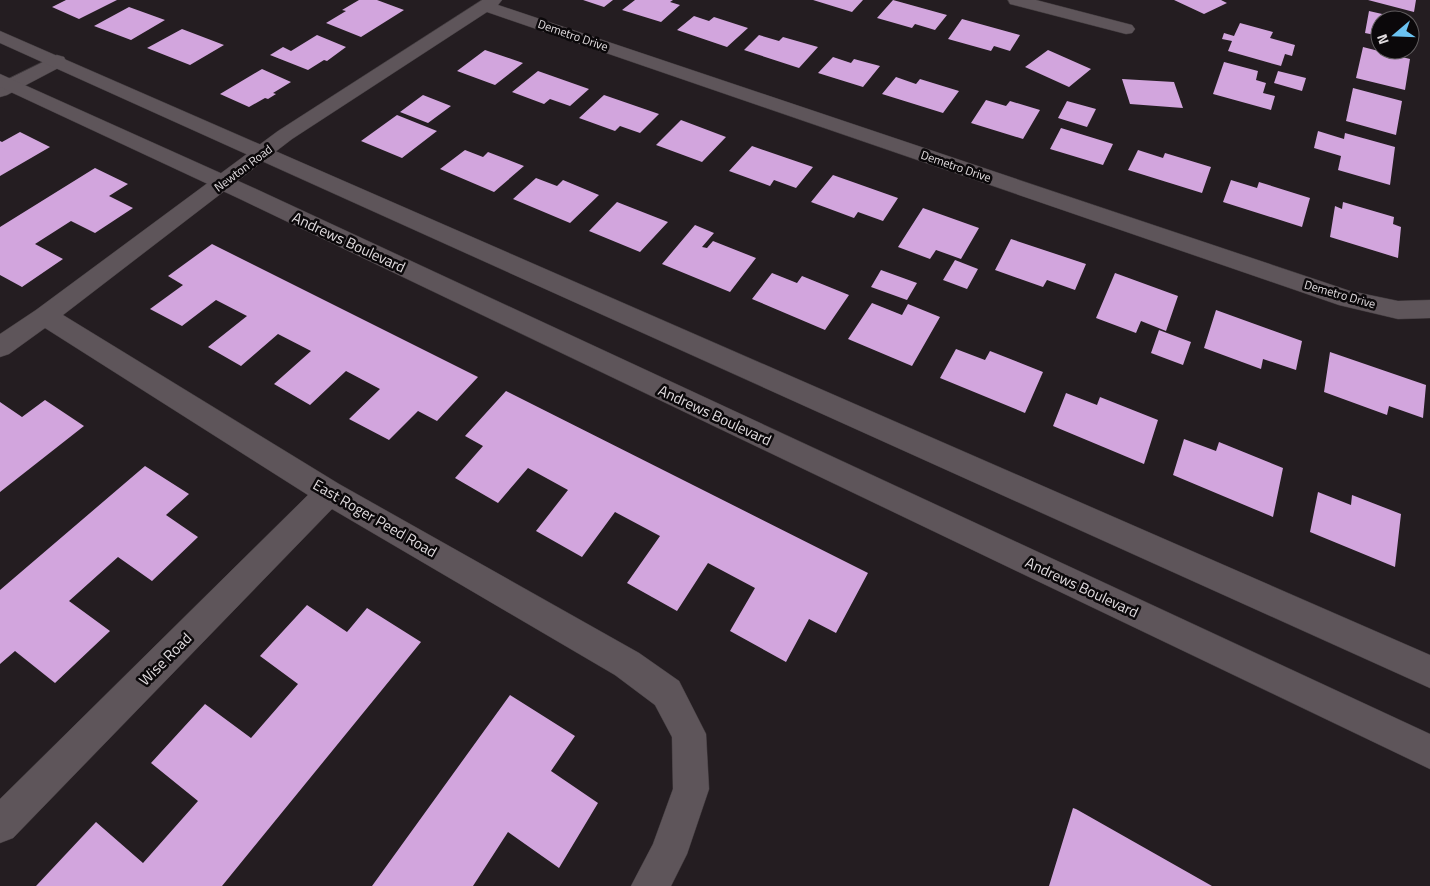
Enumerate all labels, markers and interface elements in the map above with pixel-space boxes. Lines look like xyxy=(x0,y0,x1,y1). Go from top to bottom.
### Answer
north arrow xyxy=(1370,10,1420,60)
street label: Demetro Drive xyxy=(535,14,611,56)
text: N xyxy=(1371,31,1394,47)
street label: Newton Road xyxy=(210,140,276,196)
street label: Demetro Drive xyxy=(918,145,994,187)
street label: Andrews Boulevard xyxy=(289,206,409,278)
street label: Demetro Drive xyxy=(1302,275,1378,313)
street label: Andrews Boulevard xyxy=(655,379,775,451)
street label: East Roger Peed Road xyxy=(309,473,441,563)
street label: Andrews Boulevard xyxy=(1022,551,1142,623)
street label: Wise Road xyxy=(133,627,197,691)

